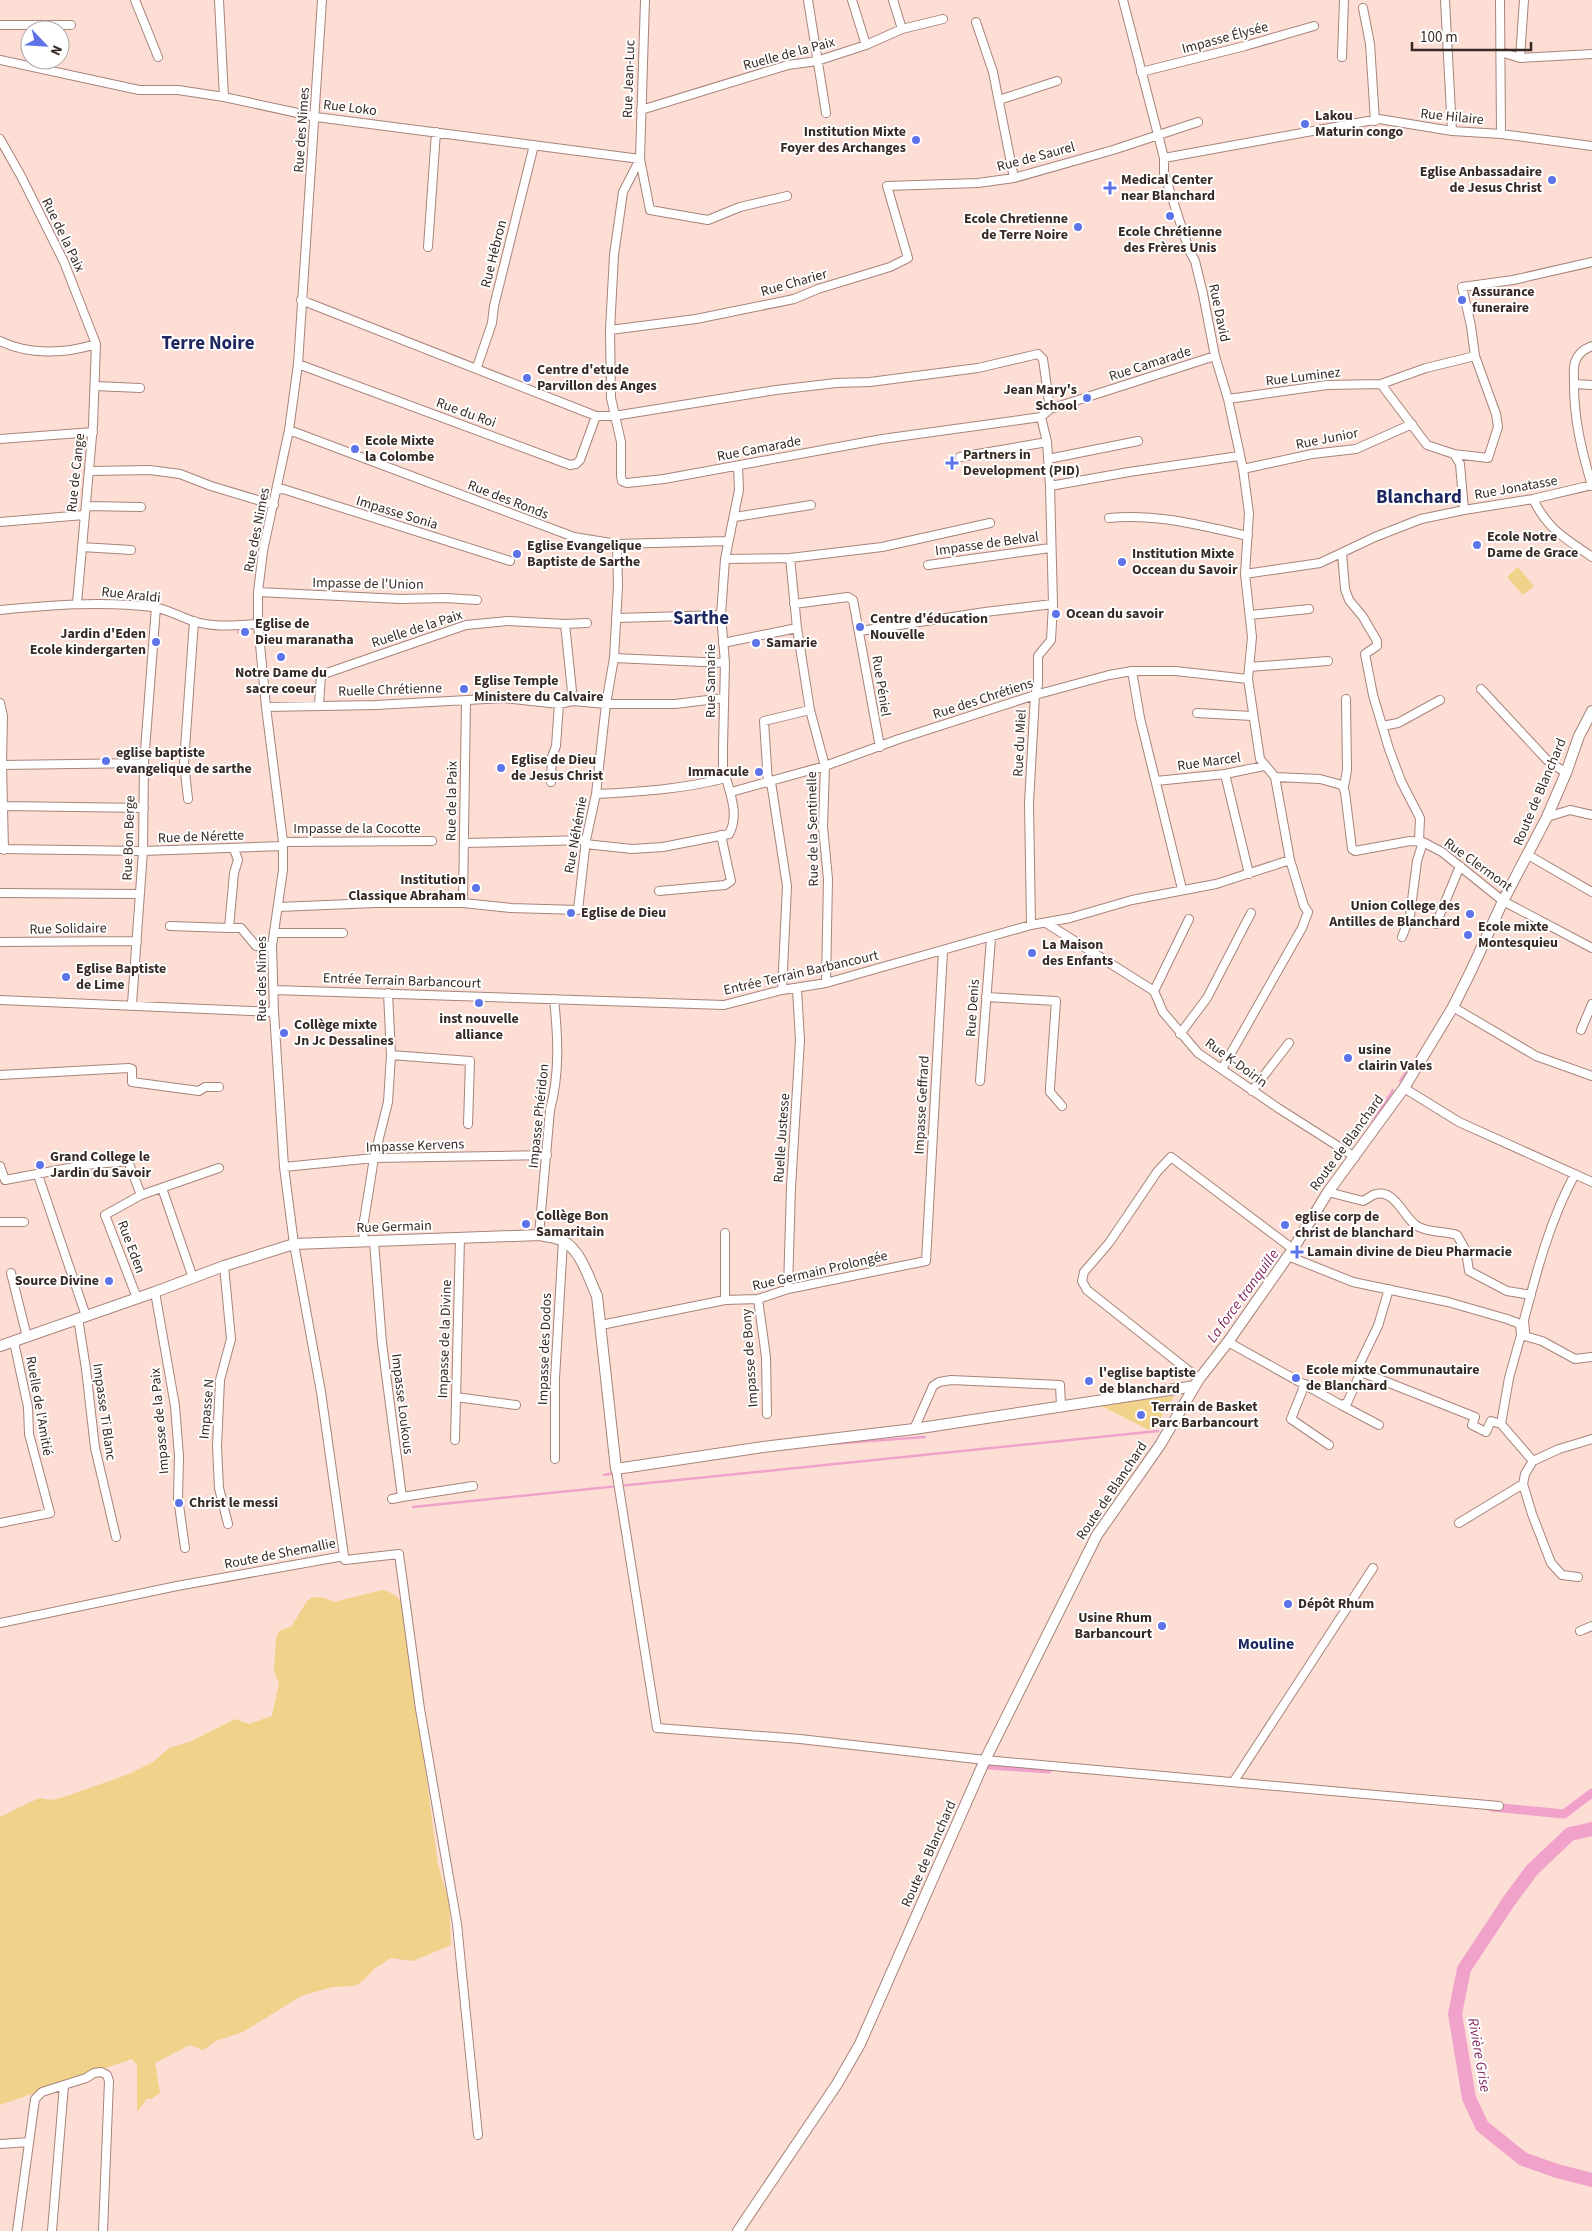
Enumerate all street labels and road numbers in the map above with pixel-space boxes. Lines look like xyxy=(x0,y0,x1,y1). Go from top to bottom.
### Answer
street label: Impasse Élysée xyxy=(1180,17,1270,59)
street label: Ruelle de la Paix xyxy=(741,32,838,76)
street label: Rue Jean-Luc xyxy=(618,39,640,119)
street label: Rue des Nimes xyxy=(289,86,315,173)
street label: Rue Loko xyxy=(322,95,378,121)
street label: Rue Hilaire xyxy=(1419,104,1485,130)
street label: Rue de Saurel xyxy=(995,137,1078,177)
street label: Rue de la Paix xyxy=(36,195,90,276)
street label: Rue Hébron xyxy=(476,218,512,290)
street label: Rue Charier xyxy=(759,264,830,302)
street label: Rue David xyxy=(1203,282,1235,344)
street label: Rue Camarade xyxy=(1106,341,1194,387)
street label: Rue Luminez xyxy=(1264,362,1342,392)
street label: Rue du Roi xyxy=(433,393,499,433)
street label: Rue Junior xyxy=(1294,423,1360,455)
street label: Rue Camarade xyxy=(715,431,803,467)
street label: Rue de Cange xyxy=(62,432,90,514)
street label: Rue Jonatasse xyxy=(1473,471,1559,505)
street label: Rue des Ronds xyxy=(465,475,552,525)
street label: Rue des Nimes xyxy=(239,486,275,574)
street label: Impasse Sonia xyxy=(354,491,440,535)
street label: Impasse de Belval xyxy=(934,527,1041,561)
street label: Impasse de l'Union xyxy=(312,573,424,595)
street label: Rue Araldi xyxy=(100,582,162,608)
street label: Ruelle de la Paix xyxy=(369,605,466,653)
street label: Rue Samarie xyxy=(701,644,721,718)
street label: Rue Péniel xyxy=(866,654,896,718)
street label: Rue des Chrétiens xyxy=(930,673,1036,725)
street label: Ruelle Chrétienne xyxy=(338,678,442,702)
street label: Rue du Miel xyxy=(1008,708,1032,777)
street label: Route de Blanchard xyxy=(1508,735,1572,849)
street label: Rue Marcel xyxy=(1176,748,1242,776)
street label: Rue de la Paix xyxy=(441,760,463,841)
street label: Rue de la Sentinelle xyxy=(802,771,824,887)
street label: Rue Bon Berge xyxy=(118,795,140,881)
street label: Rue Néhémie xyxy=(559,795,593,875)
street label: Impasse de la Cocotte xyxy=(293,819,421,839)
street label: Rue de Nérette xyxy=(158,825,245,849)
street label: Rue Clermont xyxy=(1440,833,1517,897)
street label: Rue Solidaire xyxy=(29,918,107,940)
street label: Rue des Nimes xyxy=(252,936,272,1022)
street label: Entrée Terrain Barbancourt xyxy=(722,945,881,1001)
street label: Entrée Terrain Barbancourt xyxy=(323,968,482,994)
street label: Rue Denis xyxy=(961,978,985,1038)
street label: Rue K-Doirin xyxy=(1201,1033,1271,1093)
street label: Impasse Geffrard xyxy=(909,1055,935,1155)
street label: Impasse Phéridon xyxy=(524,1063,554,1169)
street label: Route de Blanchard xyxy=(1305,1091,1389,1195)
street label: Ruelle Justesse xyxy=(769,1093,795,1183)
street label: Impasse Kervens xyxy=(365,1134,465,1158)
street label: Rue Germain xyxy=(356,1216,432,1238)
street label: Rue Eden xyxy=(112,1218,150,1276)
street label: Rue Germain Prolongée xyxy=(750,1246,890,1296)
street label: Impasse de la Divine xyxy=(433,1279,457,1399)
street label: Impasse des Dodos xyxy=(533,1292,557,1405)
street label: Impasse de Bony xyxy=(737,1308,763,1408)
street label: Impasse Loukous xyxy=(386,1353,418,1455)
street label: Ruelle de l'Amitié xyxy=(20,1355,58,1458)
street label: Impasse Ti Blanc xyxy=(87,1362,121,1463)
street label: Impasse de la Paix xyxy=(145,1366,175,1475)
street label: Impasse N xyxy=(194,1378,220,1440)
street label: Route de Blanchard xyxy=(1072,1438,1152,1544)
street label: Route de Shemallie xyxy=(223,1533,337,1575)
street label: Route de Blanchard xyxy=(896,1797,962,1911)

